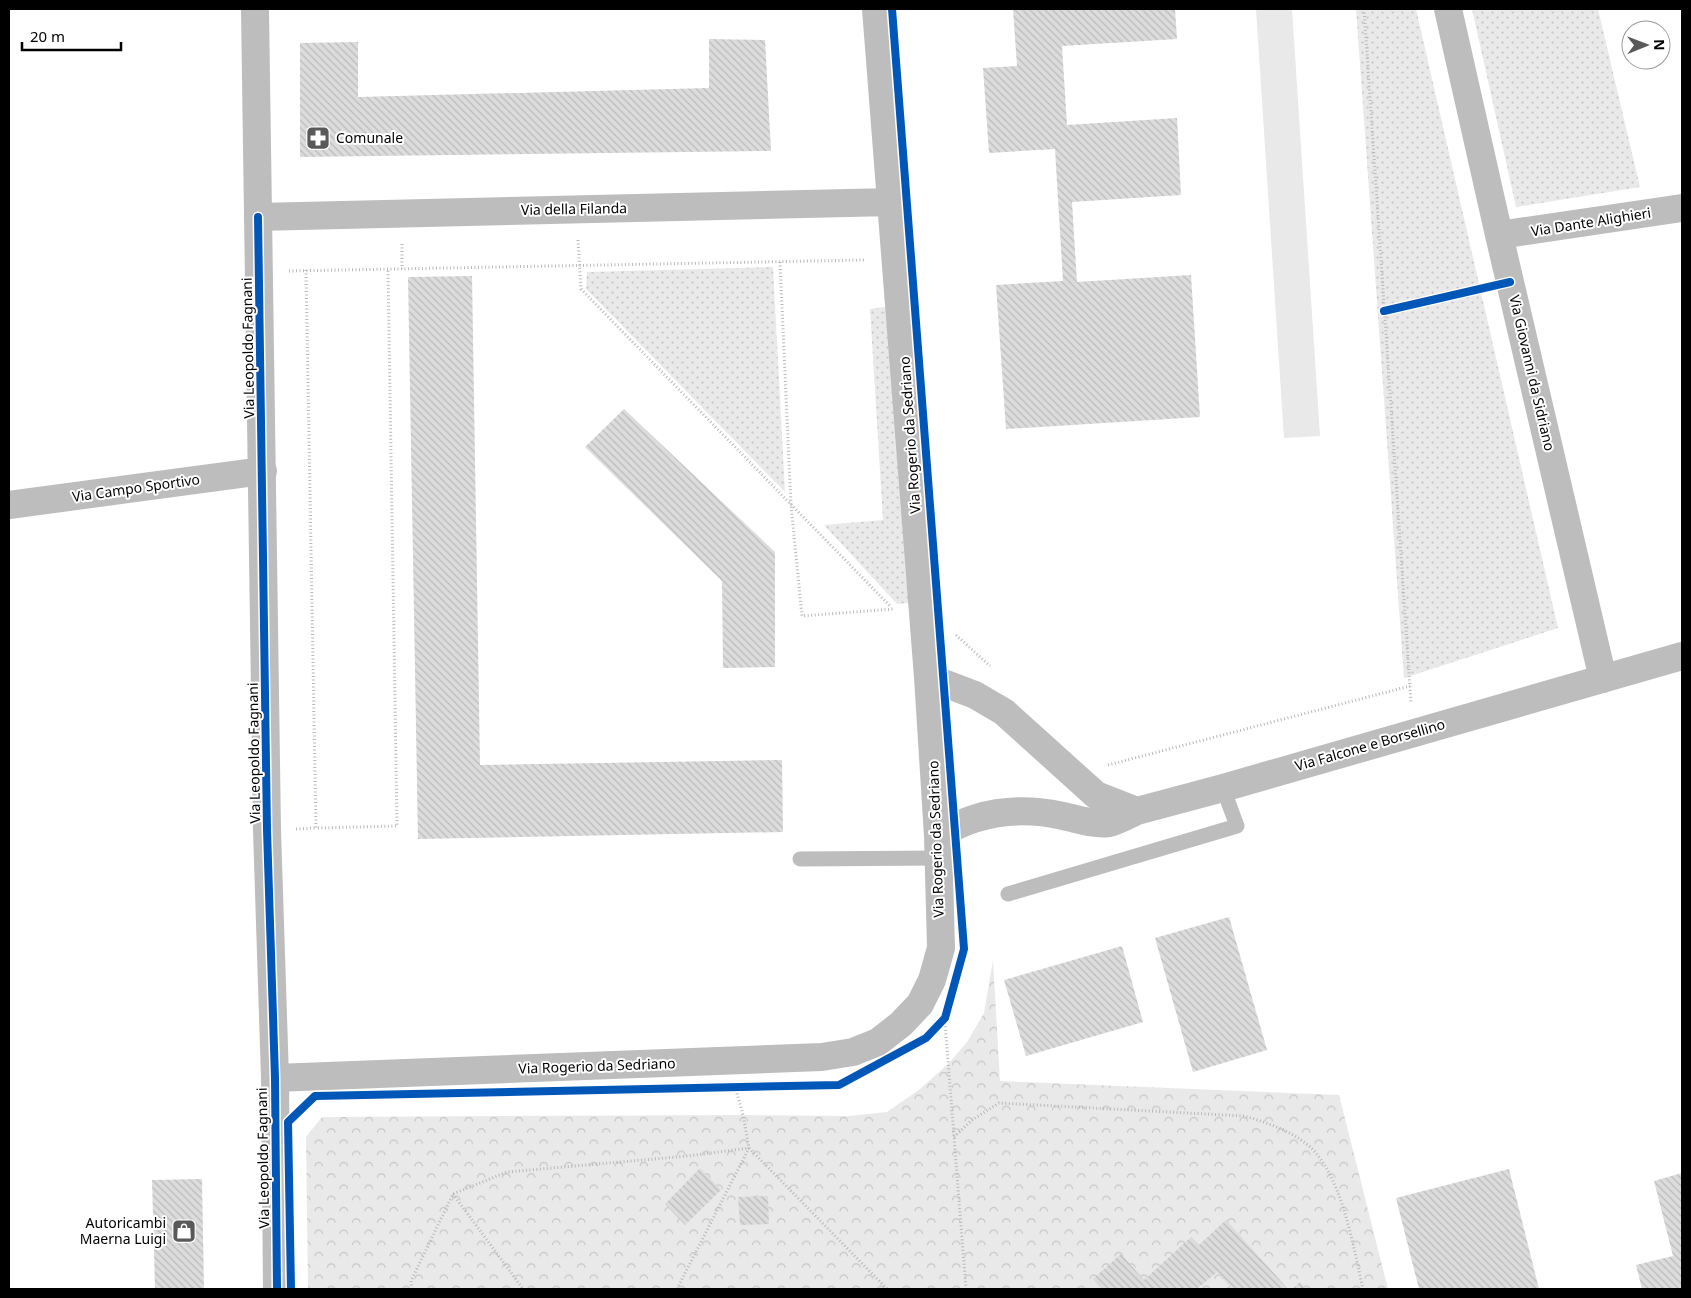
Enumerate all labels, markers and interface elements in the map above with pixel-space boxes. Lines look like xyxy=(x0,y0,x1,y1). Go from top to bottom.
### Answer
scale bar xyxy=(22,20,121,52)
north arrow xyxy=(1621,20,1671,70)
text: 20 m xyxy=(30,26,65,46)
text: N xyxy=(1650,39,1669,51)
pharmacy icon: Comunale xyxy=(305,125,331,151)
place label: Comunale xyxy=(336,128,403,147)
street label: Via della Filanda xyxy=(521,198,627,219)
street label: Via Dante Alighieri xyxy=(1530,203,1652,240)
street label: Via Leopoldo Fagnani xyxy=(237,277,258,419)
street label: Via Giovanni da Sidriano xyxy=(1505,293,1560,453)
street label: Via Rogerio da Sedriano xyxy=(895,356,924,514)
street label: Via Campo Sportivo xyxy=(71,469,201,506)
street label: Via Leopoldo Fagnani xyxy=(243,682,264,824)
street label: Via Falcone e Borsellino xyxy=(1293,714,1447,775)
street label: Via Rogerio da Sedriano xyxy=(923,760,948,918)
street label: Via Rogerio da Sedriano xyxy=(518,1053,676,1078)
street label: Via Leopoldo Fagnani xyxy=(252,1087,273,1229)
place label: Autoricambi Maerna Luigi xyxy=(80,1213,166,1248)
shop icon: Autoricambi Maerna Luigi xyxy=(171,1218,197,1244)

